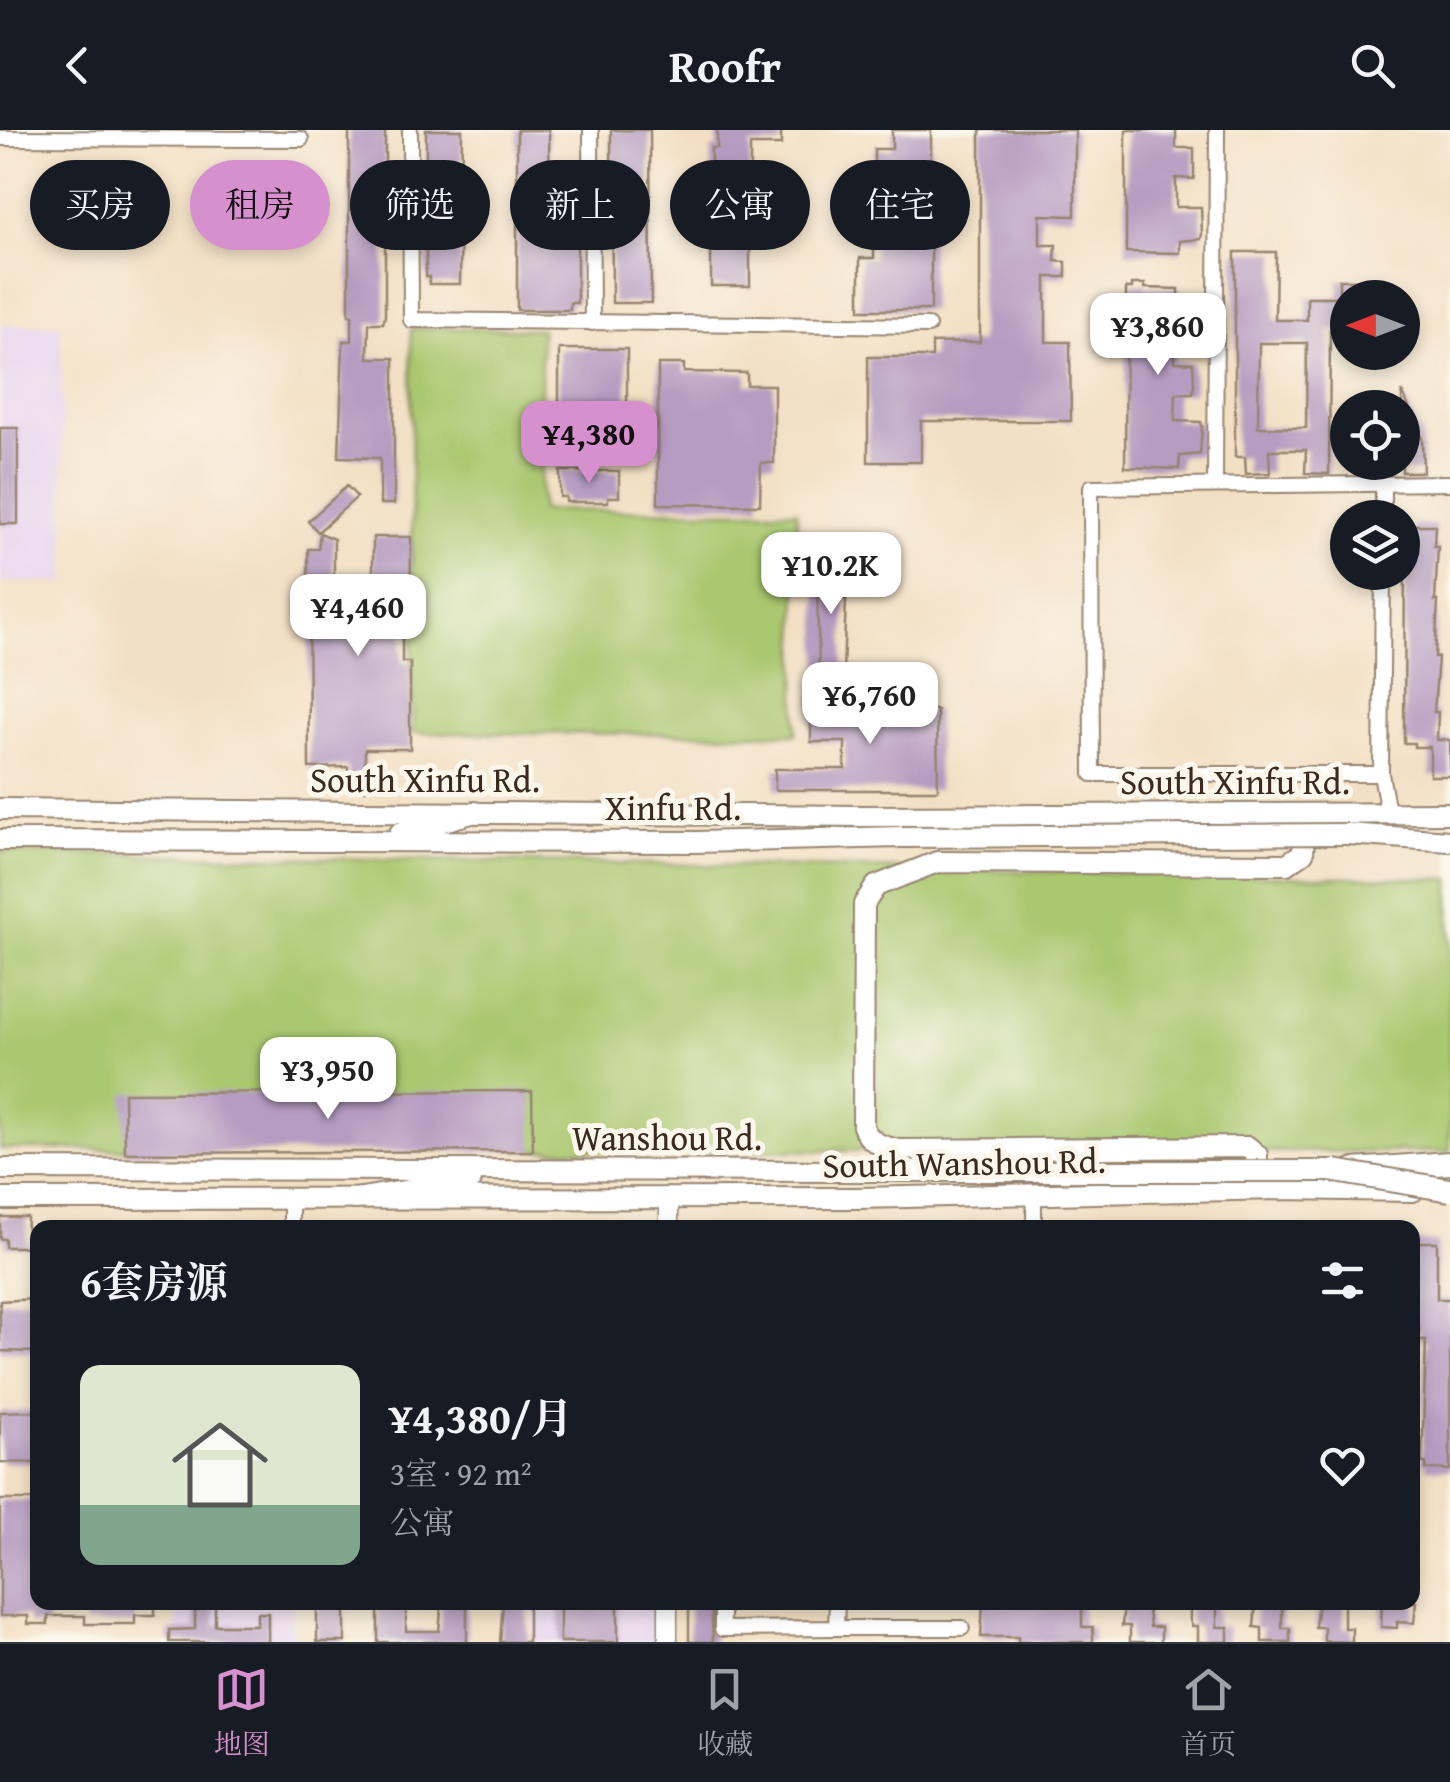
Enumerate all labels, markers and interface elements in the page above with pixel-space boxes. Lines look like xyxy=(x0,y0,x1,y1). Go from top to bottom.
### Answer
text: Roofr xyxy=(669,33,781,98)
icon: back xyxy=(50,38,105,93)
icon: search xyxy=(1345,38,1400,93)
chip: 买房 xyxy=(30,160,170,250)
chip: 租房 xyxy=(190,160,330,250)
chip: 筛选 xyxy=(350,160,490,250)
chip: 新上 xyxy=(510,160,650,250)
chip: 公寓 xyxy=(670,160,810,250)
chip: 住宅 xyxy=(830,160,970,250)
north arrow xyxy=(1330,280,1420,370)
map controls xyxy=(1330,280,1420,590)
pin: ¥3,860 xyxy=(1077,293,1239,378)
text: ¥3,860 xyxy=(1112,302,1204,349)
button: locate xyxy=(1330,390,1420,480)
pin: ¥4,380 xyxy=(508,401,670,486)
text: ¥4,380 xyxy=(543,410,635,457)
button: layers xyxy=(1330,500,1420,590)
pin: ¥10.2K xyxy=(750,532,912,617)
text: ¥10.2K xyxy=(783,541,879,588)
pin: ¥4,460 xyxy=(277,574,439,659)
text: ¥4,460 xyxy=(312,583,404,630)
pin: ¥6,760 xyxy=(789,662,951,747)
text: ¥6,760 xyxy=(824,671,916,718)
street label: South Xinfu Rd. xyxy=(310,754,540,805)
street label: South Xinfu Rd. xyxy=(1120,756,1350,807)
street label: Xinfu Rd. xyxy=(605,782,741,833)
pin: ¥3,950 xyxy=(247,1037,409,1122)
text: ¥3,950 xyxy=(282,1046,374,1093)
street label: Wanshou Rd. xyxy=(572,1112,762,1163)
street label: South Wanshou Rd. xyxy=(822,1135,1106,1190)
text: 6套房源 xyxy=(80,1251,228,1312)
icon: filters xyxy=(1315,1253,1370,1308)
text: ¥4,380/月 xyxy=(390,1387,573,1448)
icon: home xyxy=(160,1405,280,1525)
icon: heart xyxy=(1315,1438,1370,1493)
text: 3室 · 92 m² xyxy=(390,1450,532,1497)
text: 公寓 xyxy=(390,1499,454,1546)
tab: 地图 xyxy=(214,1662,270,1764)
tab: 收藏 xyxy=(697,1662,753,1764)
tab: 首页 xyxy=(1180,1662,1236,1764)

